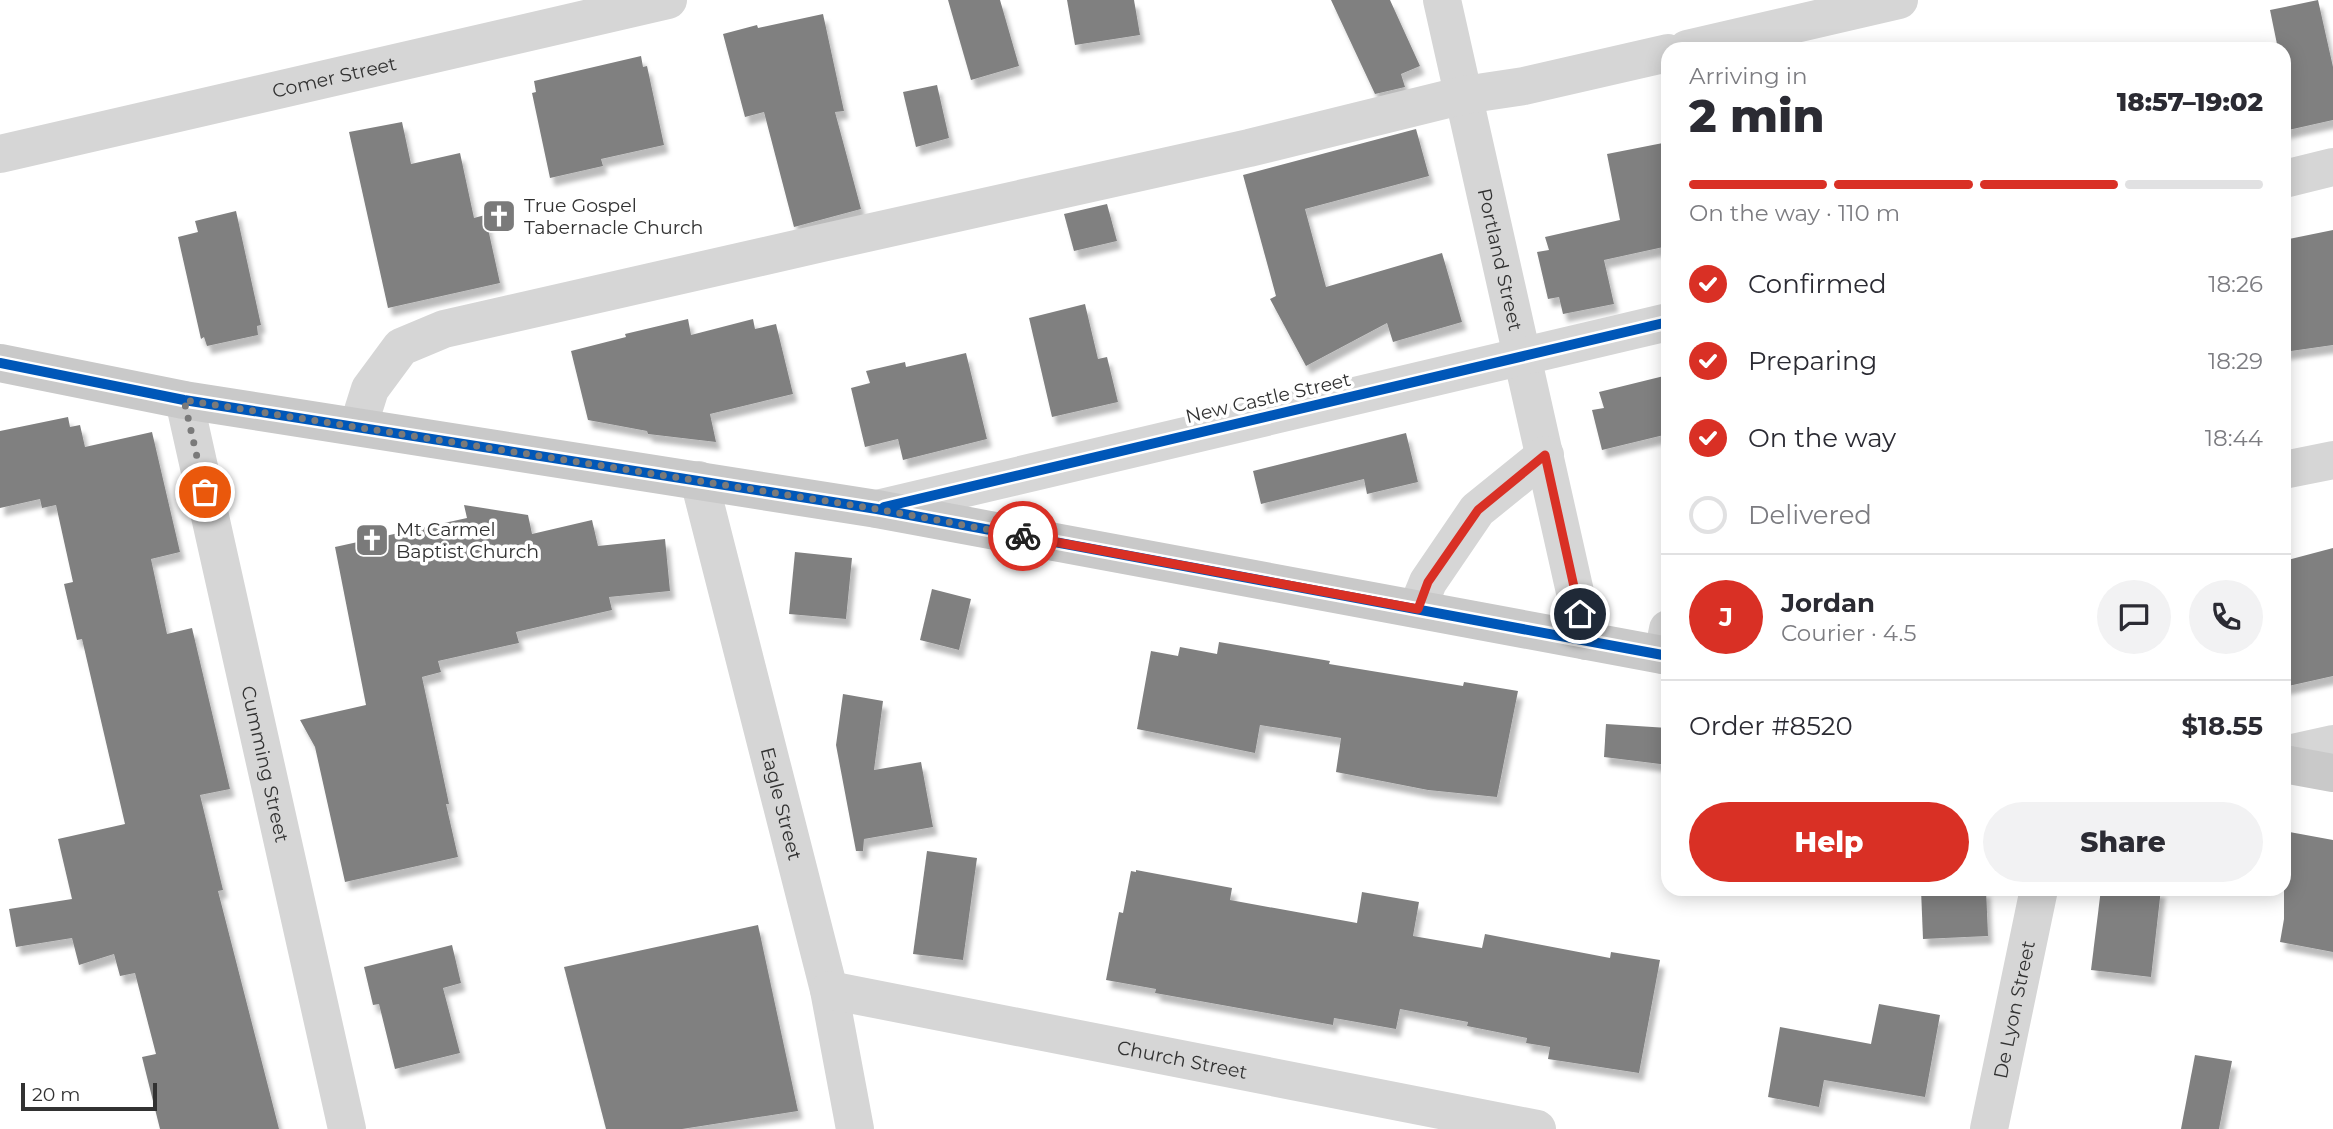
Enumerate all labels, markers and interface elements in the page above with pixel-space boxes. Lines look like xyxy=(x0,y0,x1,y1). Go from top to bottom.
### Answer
street label: Comer Street xyxy=(270,51,399,102)
text: Arriving in xyxy=(1689,62,1808,90)
text: 18:57–19:02 xyxy=(2117,86,2263,118)
text: 2 min xyxy=(1689,87,1824,144)
street label: Portland Street xyxy=(1473,186,1528,333)
place label: True Gospel Tabernacle Church xyxy=(524,194,703,239)
church icon: True Gospel Tabernacle Church xyxy=(480,197,518,235)
text: On the way · 110 m xyxy=(1689,199,1900,227)
icon: check xyxy=(1689,265,1727,303)
text: Confirmed xyxy=(1748,268,1887,300)
text: 18:26 xyxy=(2208,270,2263,298)
icon: check xyxy=(1689,342,1727,380)
text: Preparing xyxy=(1748,345,1877,377)
text: 18:29 xyxy=(2208,347,2263,375)
street label: New Castle Street xyxy=(1183,368,1353,428)
icon: check xyxy=(1689,419,1727,457)
text: On the way xyxy=(1748,422,1896,454)
text: 18:44 xyxy=(2205,424,2263,452)
pin xyxy=(175,462,235,522)
icon: bag xyxy=(186,473,224,511)
text: Delivered xyxy=(1748,499,1872,531)
courier xyxy=(988,501,1058,571)
icon: bike xyxy=(1004,517,1042,555)
place label: Mt Carmel Baptist Church xyxy=(396,518,539,563)
church icon: Mt Carmel Baptist Church xyxy=(353,521,391,559)
button: chat xyxy=(2097,580,2171,654)
button: phone xyxy=(2189,580,2263,654)
pin xyxy=(1550,584,1610,644)
text: Jordan xyxy=(1781,587,1875,619)
icon: home xyxy=(1561,595,1599,633)
text: J xyxy=(1719,601,1733,633)
text: Courier · 4.5 xyxy=(1781,619,1916,647)
street label: Cumming Street xyxy=(237,684,294,845)
text: Order #8520 xyxy=(1689,710,1853,742)
text: $18.55 xyxy=(2181,710,2263,742)
street label: Eagle Street xyxy=(756,745,807,863)
button: Help xyxy=(1689,802,1969,882)
button: Share xyxy=(1983,802,2263,882)
street label: De Lyon Street xyxy=(1988,938,2040,1081)
street label: Church Street xyxy=(1115,1035,1250,1083)
scale bar xyxy=(21,1080,158,1112)
text: 20 m xyxy=(32,1083,80,1106)

